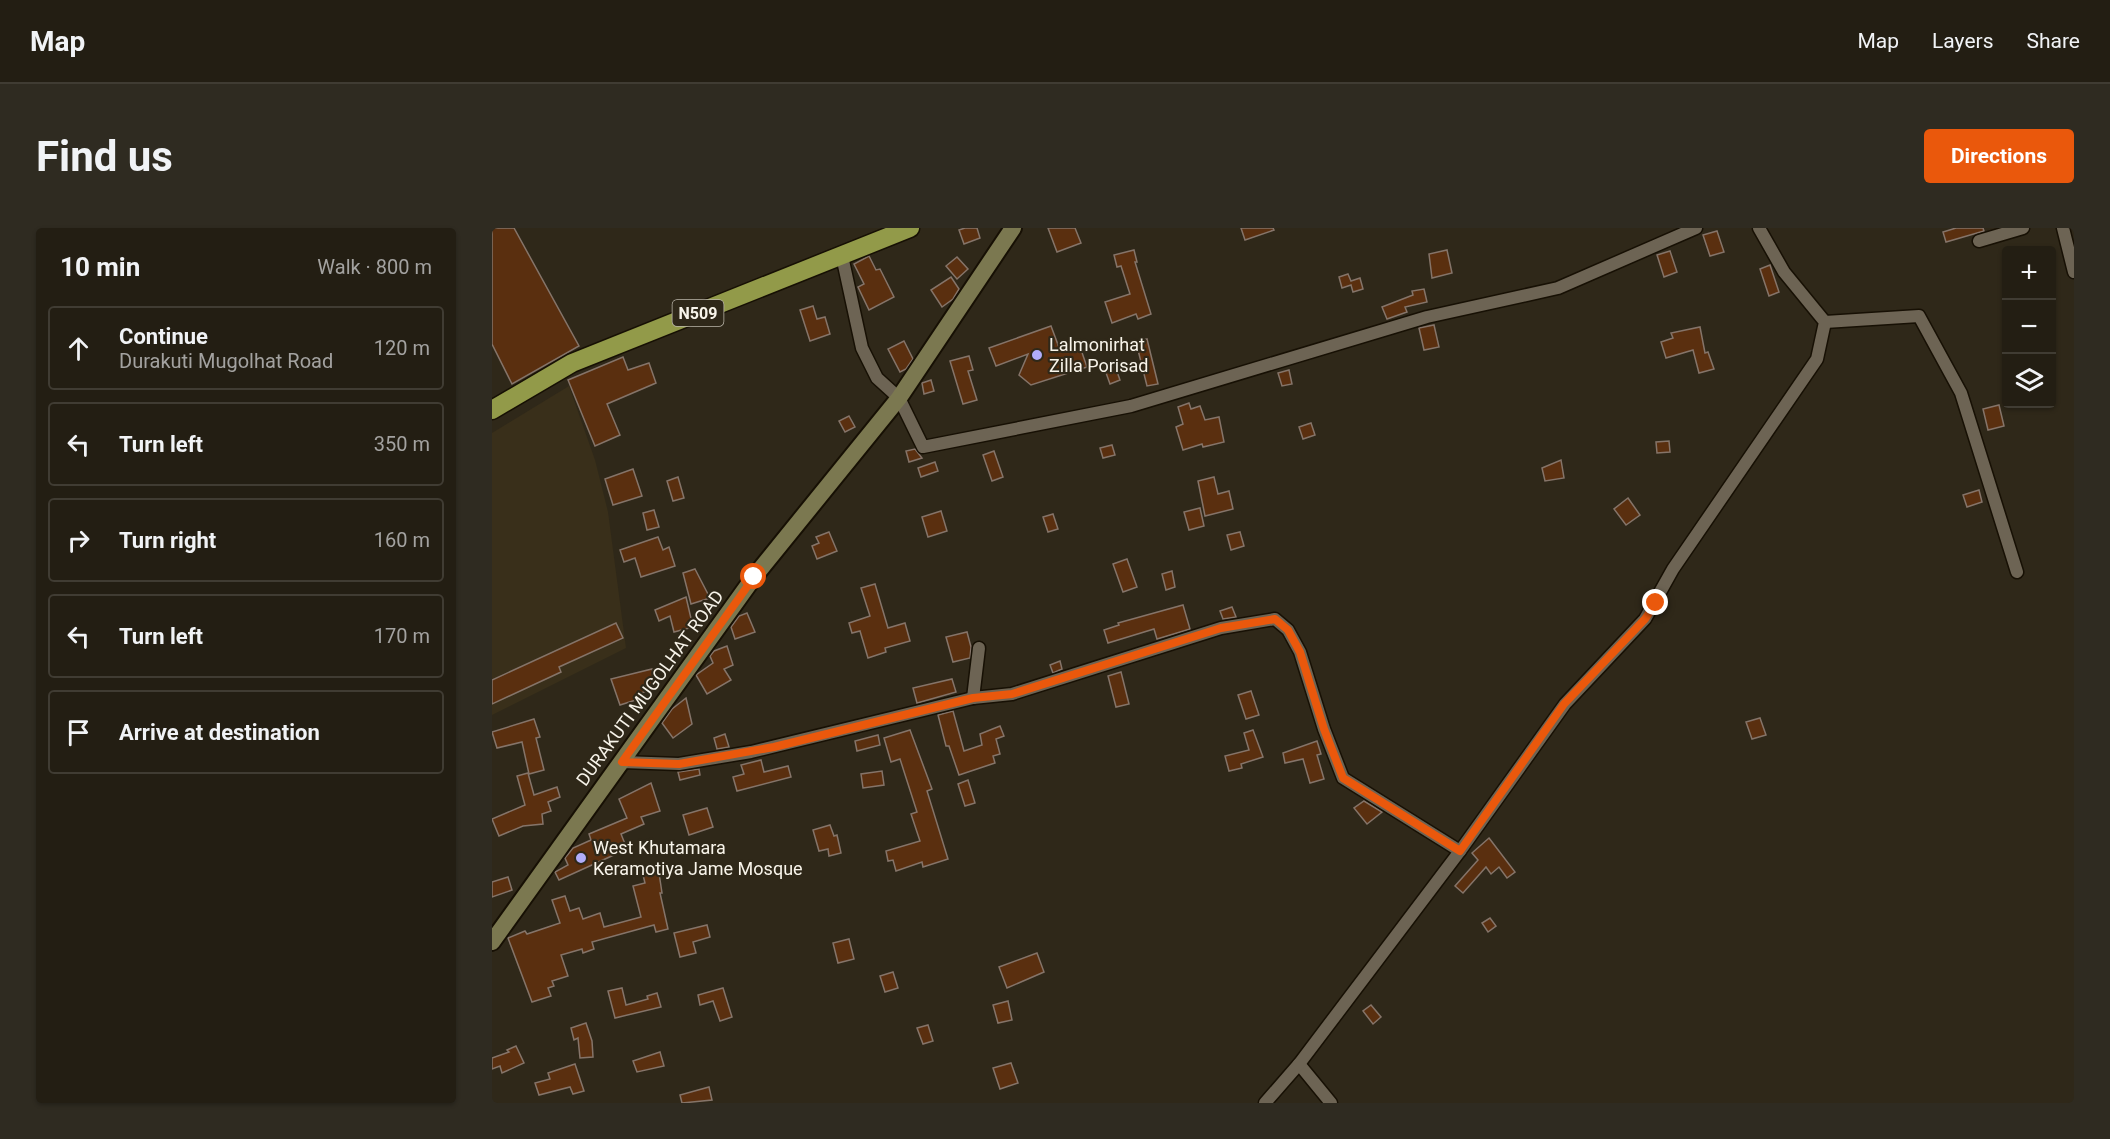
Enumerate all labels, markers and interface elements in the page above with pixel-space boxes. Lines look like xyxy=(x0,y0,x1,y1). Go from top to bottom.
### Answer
text: Map xyxy=(30,25,85,58)
text: Map xyxy=(1857,29,1899,53)
text: Layers xyxy=(1932,29,1993,53)
text: Share xyxy=(2026,29,2080,53)
button: Directions xyxy=(1924,129,2074,183)
text: Find us xyxy=(36,132,173,181)
map controls xyxy=(2002,246,2056,408)
button: + xyxy=(2002,246,2056,300)
text: 10 min xyxy=(60,252,140,282)
text: Walk · 800 m xyxy=(317,255,432,279)
road number: N509 xyxy=(672,300,724,326)
button: − xyxy=(2002,300,2056,354)
text: Continue xyxy=(119,324,208,349)
icon: ahead xyxy=(62,332,95,365)
place label: Lalmonirhat Zilla Porisad xyxy=(1049,334,1148,376)
text: 120 m xyxy=(374,336,430,360)
marker: Lalmonirhat Zilla Porisad xyxy=(1030,348,1044,362)
text: Durakuti Mugolhat Road xyxy=(119,349,333,373)
button: layers xyxy=(2002,354,2056,408)
icon: left xyxy=(62,428,95,461)
text: Turn left xyxy=(119,432,203,457)
text: 350 m xyxy=(374,432,430,456)
icon: right xyxy=(62,524,95,557)
text: Turn right xyxy=(119,528,216,553)
text: 160 m xyxy=(374,528,430,552)
route start xyxy=(740,563,766,589)
street label: DURAKUTI MUGOLHAT ROAD xyxy=(572,586,728,790)
route end xyxy=(1642,589,1668,615)
icon: left xyxy=(62,620,95,653)
text: Turn left xyxy=(119,624,203,649)
text: 170 m xyxy=(374,624,430,648)
icon: arrive xyxy=(62,716,95,749)
text: Arrive at destination xyxy=(119,720,320,745)
place label: West Khutamara Keramotiya Jame Mosque xyxy=(593,837,803,879)
marker: West Khutamara Keramotiya Jame Mosque xyxy=(574,851,588,865)

